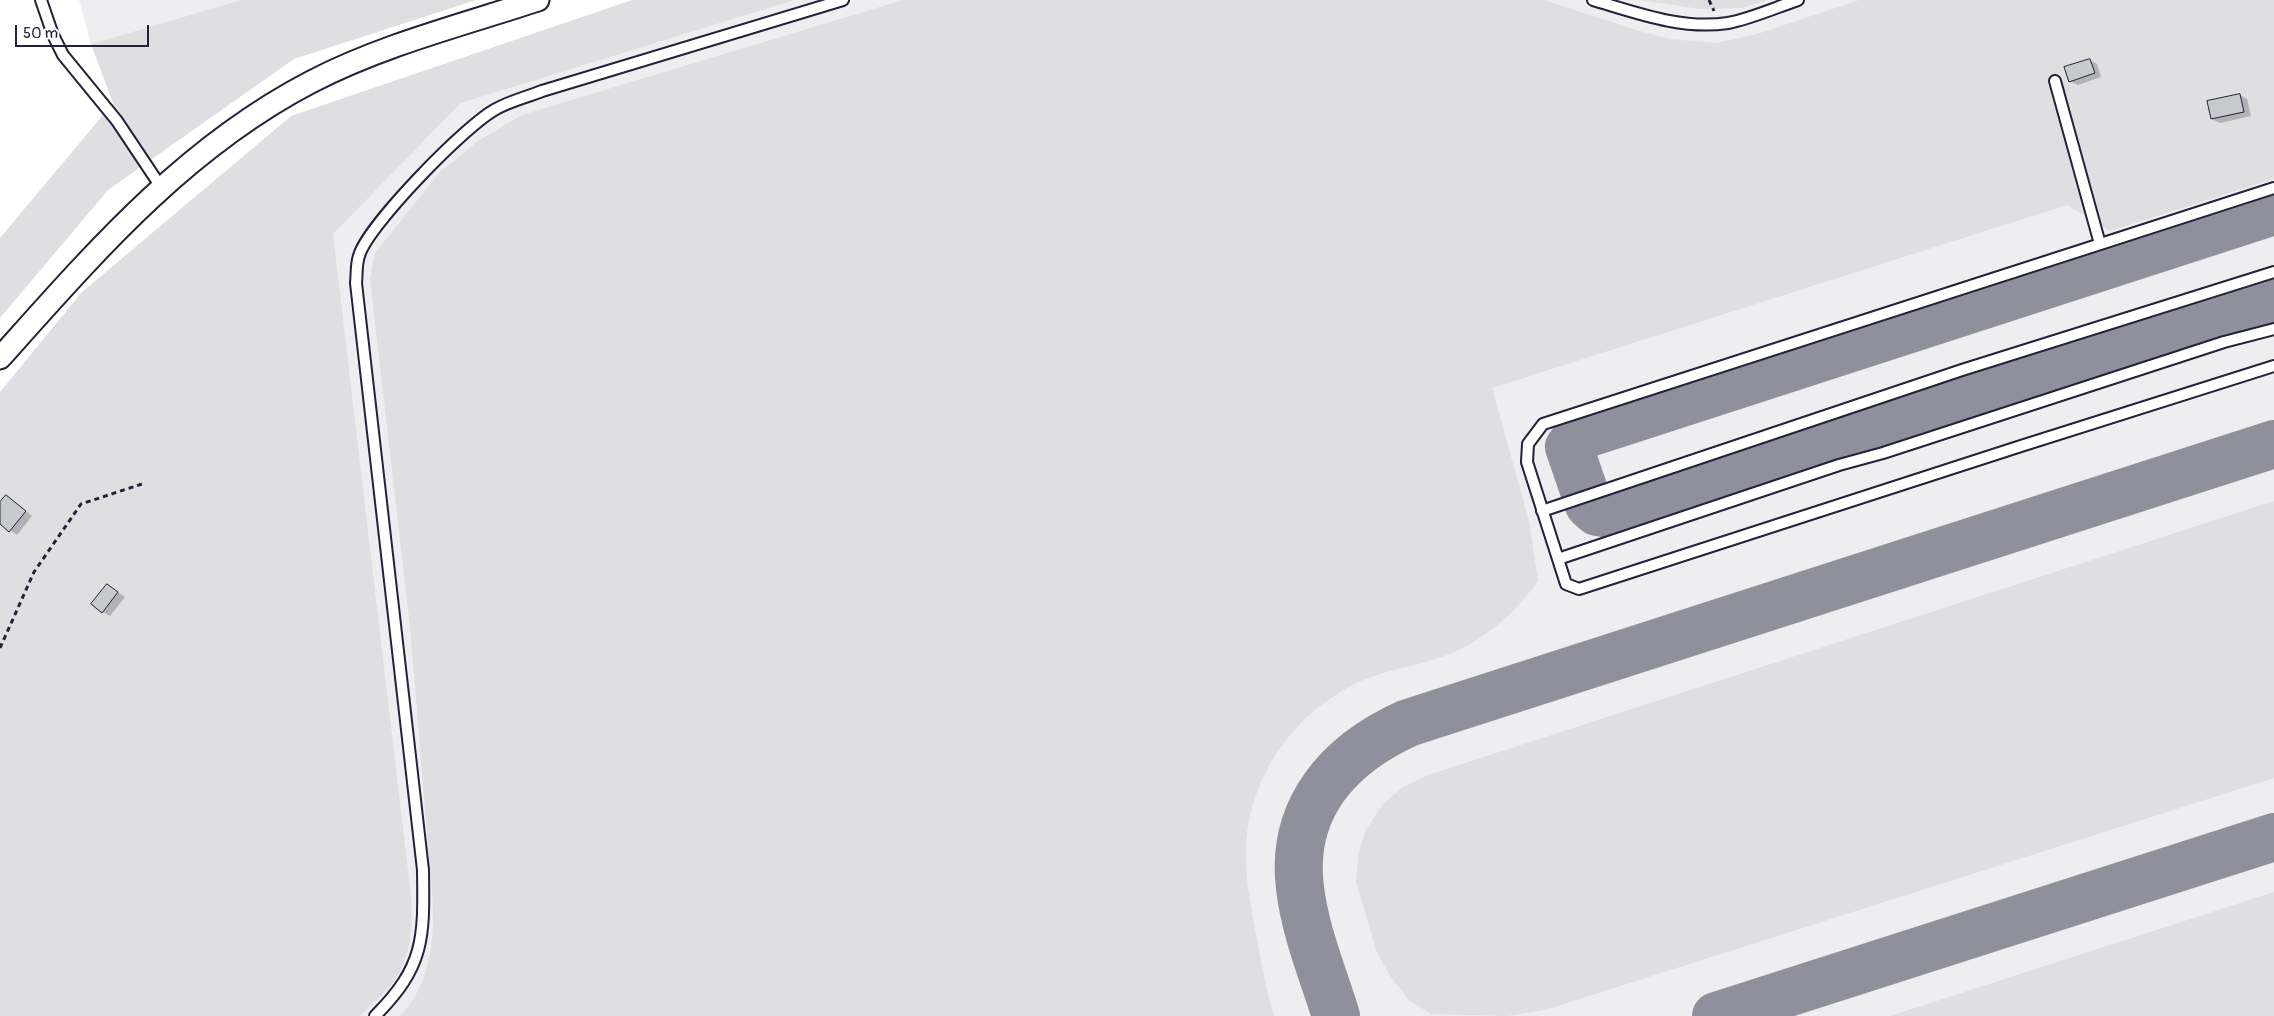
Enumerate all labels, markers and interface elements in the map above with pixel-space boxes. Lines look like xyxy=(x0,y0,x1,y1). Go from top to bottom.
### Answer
scale bar xyxy=(18,15,151,47)
text: 50 m xyxy=(23,24,58,43)

